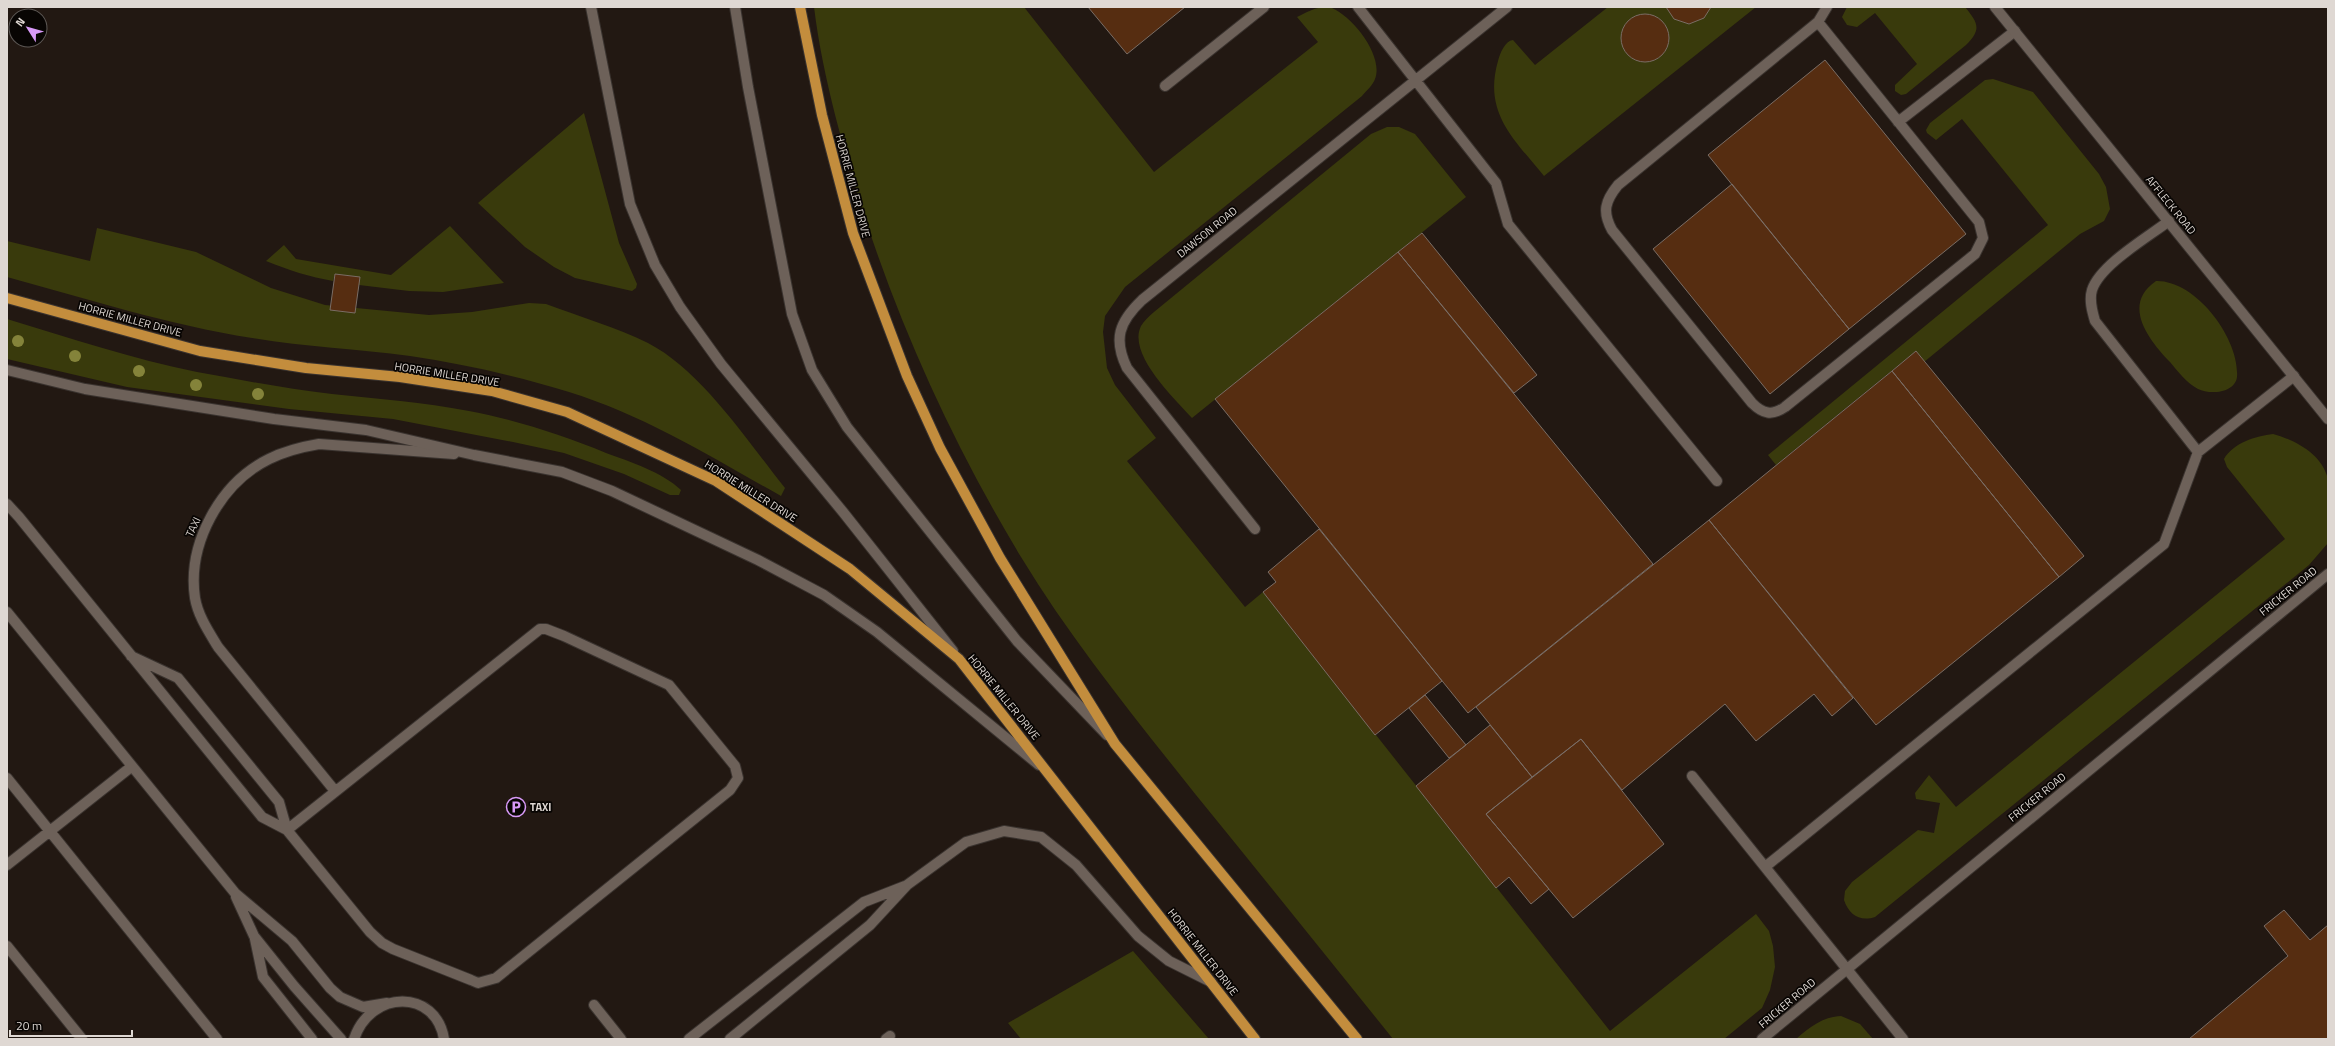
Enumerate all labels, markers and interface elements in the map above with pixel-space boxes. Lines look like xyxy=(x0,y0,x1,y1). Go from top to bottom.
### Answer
north arrow xyxy=(8,8,48,48)
text: N xyxy=(11,14,29,30)
street label: HORRIE MILLER DRIVE xyxy=(832,133,874,239)
street label: AFFLECK ROAD xyxy=(2142,172,2200,238)
street label: DAWSON ROAD xyxy=(1173,203,1241,261)
street label: HORRIE MILLER DRIVE xyxy=(77,298,183,340)
street label: HORRIE MILLER DRIVE xyxy=(393,358,501,390)
street label: HORRIE MILLER DRIVE xyxy=(702,456,800,526)
street label: TAXI xyxy=(181,514,205,540)
street label: FRICKER ROAD xyxy=(2256,563,2320,619)
street label: HORRIE MILLER DRIVE xyxy=(964,651,1044,743)
street label: FRICKER ROAD xyxy=(2005,769,2069,825)
parking icon: TAXI xyxy=(505,796,527,818)
place label: TAXI xyxy=(530,799,551,815)
street label: HORRIE MILLER DRIVE xyxy=(1164,905,1242,999)
street label: FRICKER ROAD xyxy=(1755,974,1819,1032)
scale bar xyxy=(10,1012,132,1038)
text: 20 m xyxy=(16,1016,42,1035)

